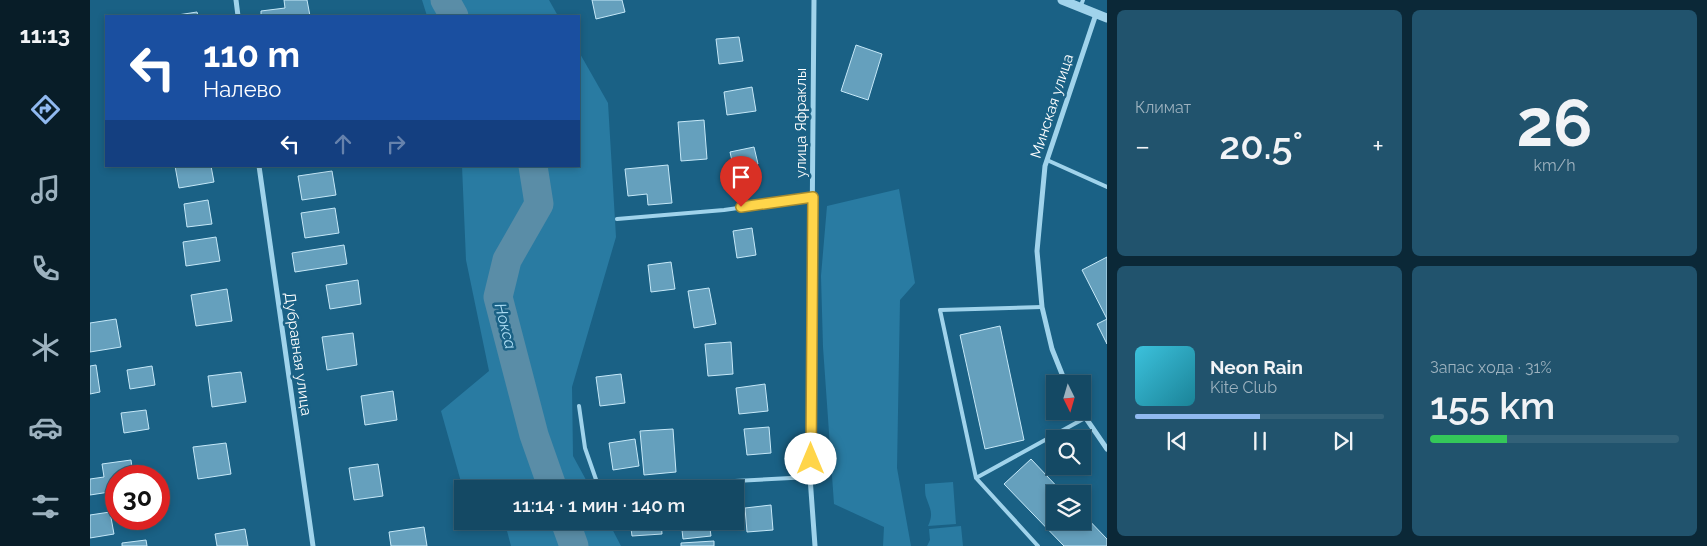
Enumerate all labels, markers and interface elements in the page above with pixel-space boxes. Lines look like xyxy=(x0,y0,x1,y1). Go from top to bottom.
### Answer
text: 11:13 xyxy=(20,22,70,48)
text: 110 m xyxy=(203,34,300,75)
icon: left xyxy=(120,35,185,100)
street label: Минская улица xyxy=(1027,52,1077,160)
street label: улица Яфраклы xyxy=(792,68,810,178)
text: Налево xyxy=(203,76,281,102)
text: 26 xyxy=(1516,85,1593,161)
icon: directions xyxy=(28,92,63,127)
text: Климат xyxy=(1135,98,1191,117)
text: 20.5° xyxy=(1219,123,1303,168)
icon: left xyxy=(276,130,304,158)
icon: ahead xyxy=(329,130,357,158)
icon: right xyxy=(382,130,410,158)
text: − xyxy=(1135,130,1150,163)
text: + xyxy=(1372,130,1384,163)
pin xyxy=(720,156,762,207)
text: km/h xyxy=(1533,156,1576,175)
icon: arrive xyxy=(727,163,755,191)
icon: music xyxy=(28,172,63,207)
icon: phone xyxy=(28,251,63,286)
street label: Дубравная улица xyxy=(280,291,316,417)
water label: Нокса xyxy=(491,301,520,351)
icon: climate xyxy=(28,330,63,365)
text: Neon Rain xyxy=(1210,356,1303,378)
text: Запас хода · 31% xyxy=(1430,358,1552,377)
north arrow xyxy=(1046,375,1091,420)
map controls xyxy=(1046,375,1091,530)
text: Kite Club xyxy=(1210,378,1277,397)
text: 155 km xyxy=(1430,383,1555,428)
icon: car xyxy=(28,410,63,445)
icon: previous xyxy=(1163,427,1191,455)
icon: pause xyxy=(1246,427,1274,455)
icon: next xyxy=(1329,427,1357,455)
button: search xyxy=(1046,430,1091,475)
position arrow xyxy=(784,432,836,484)
speed limit sign: 30 xyxy=(105,465,170,530)
button: layers xyxy=(1046,485,1091,530)
icon: filters xyxy=(28,489,63,524)
text: 11:14 · 1 мин · 140 m xyxy=(513,494,685,516)

